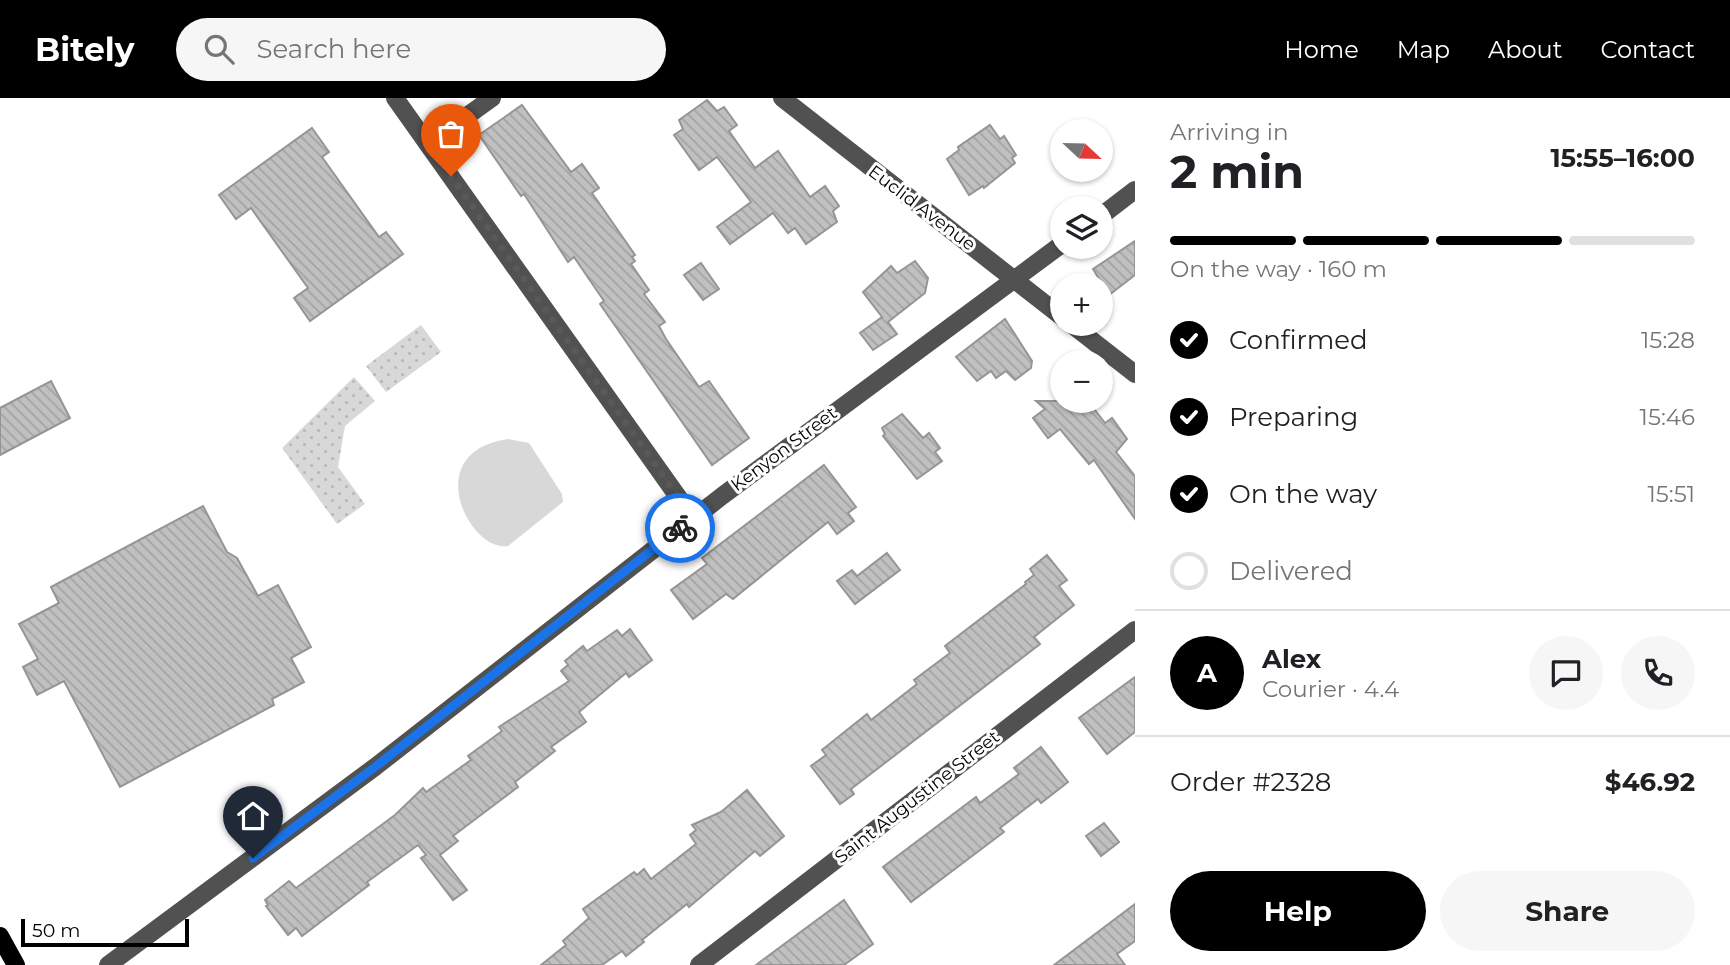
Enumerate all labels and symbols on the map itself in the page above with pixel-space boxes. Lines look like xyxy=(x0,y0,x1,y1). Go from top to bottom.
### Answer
pin xyxy=(421,104,481,176)
north arrow xyxy=(1050,119,1113,182)
street label: Euclid Avenue xyxy=(864,161,980,256)
street label: Kenyon Street xyxy=(727,402,841,496)
courier xyxy=(645,493,715,563)
street label: Saint Augustine Street xyxy=(830,726,1004,868)
pin xyxy=(223,786,283,858)
scale bar xyxy=(21,916,189,948)

